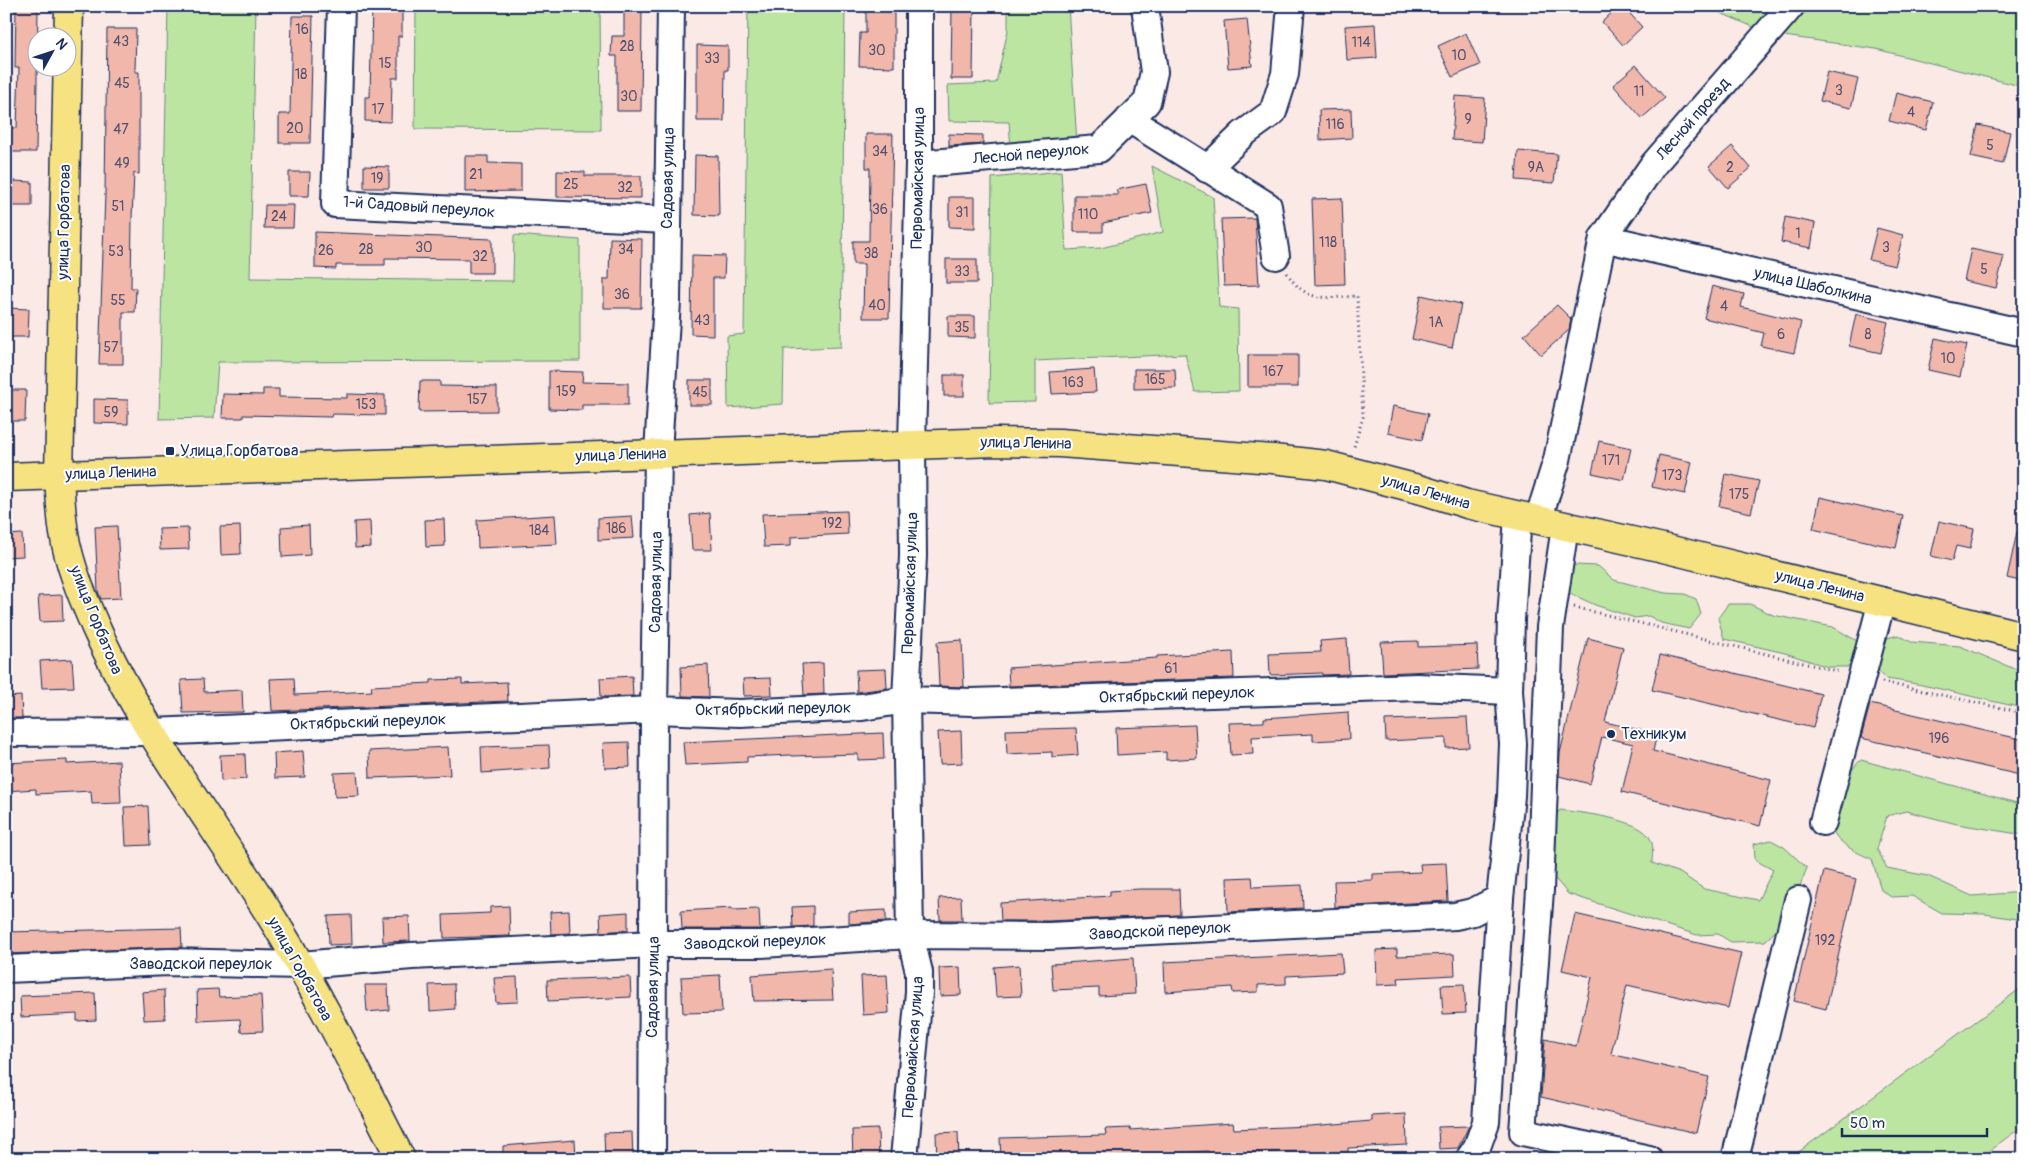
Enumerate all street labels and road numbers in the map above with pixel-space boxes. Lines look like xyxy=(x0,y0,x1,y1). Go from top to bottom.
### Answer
street label: Лесной проезд xyxy=(1651,73,1735,165)
street label: Первомайская улица xyxy=(907,107,929,249)
street label: Садовая улица xyxy=(657,127,679,229)
street label: Лесной переулок xyxy=(971,139,1090,169)
street label: улица Горбатова xyxy=(53,164,75,281)
street label: 1-й Садовый переулок xyxy=(342,192,496,222)
street label: улица Шаболкина xyxy=(1751,262,1874,309)
street label: улица Ленина xyxy=(979,432,1072,454)
street label: улица Ленина xyxy=(574,443,667,467)
street label: улица Ленина xyxy=(64,461,157,485)
street label: улица Ленина xyxy=(1378,470,1473,514)
street label: Первомайская улица xyxy=(898,512,922,654)
street label: Садовая улица xyxy=(645,531,667,633)
street label: улица Горбатова xyxy=(65,562,127,677)
street label: улица Ленина xyxy=(1772,565,1867,607)
street label: Октябрьский переулок xyxy=(1099,682,1255,708)
street label: Октябрьский переулок xyxy=(695,698,851,720)
street label: Октябрьский переулок xyxy=(290,709,446,735)
street label: улица Горбатова xyxy=(263,913,337,1024)
street label: Заводской переулок xyxy=(1088,917,1232,945)
street label: Заводской переулок xyxy=(683,930,827,954)
street label: Садовая улица xyxy=(642,936,664,1038)
street label: Заводской переулок xyxy=(130,954,272,974)
street label: Первомайская улица xyxy=(898,976,928,1118)

